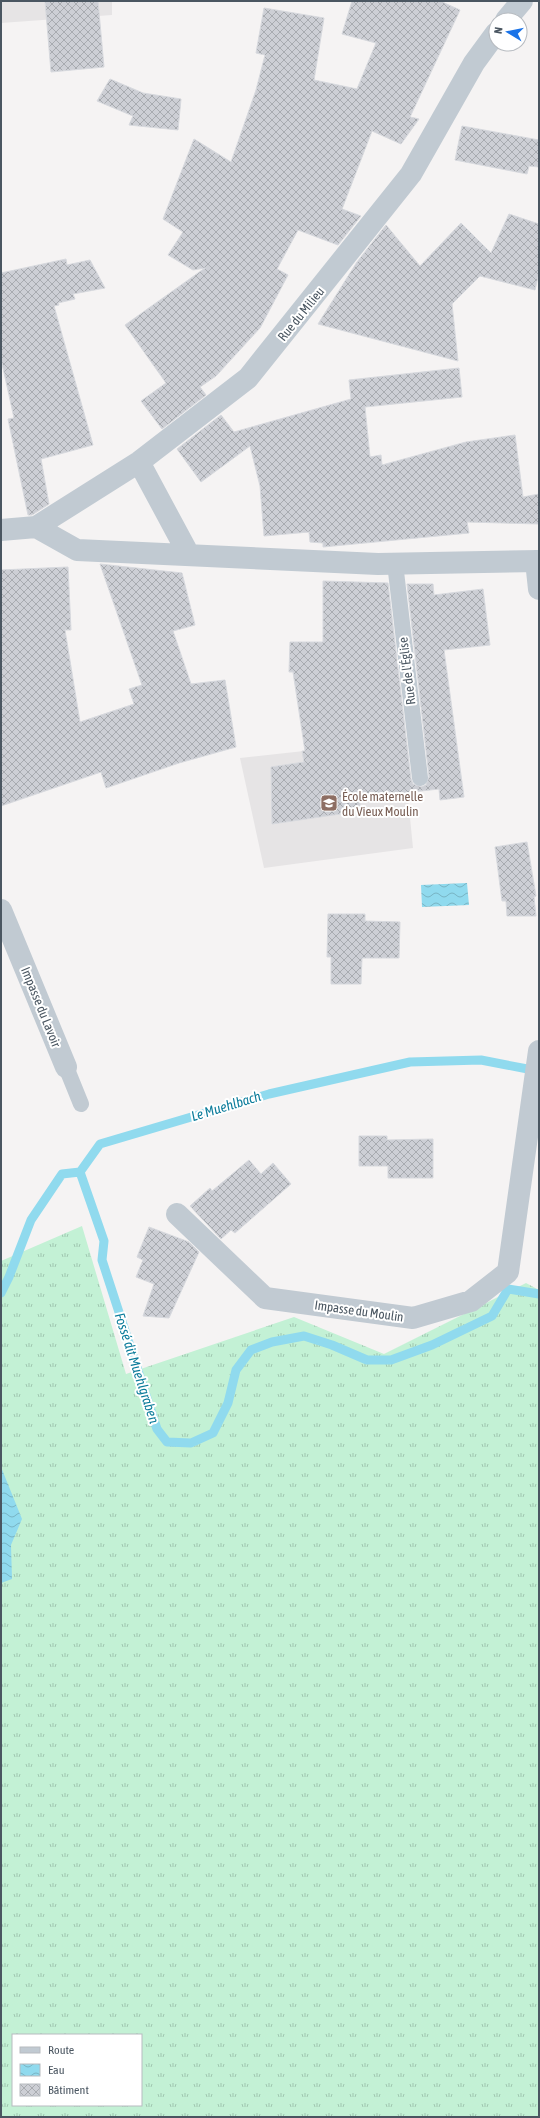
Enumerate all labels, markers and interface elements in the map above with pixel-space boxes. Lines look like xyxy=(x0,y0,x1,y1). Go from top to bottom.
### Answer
north arrow xyxy=(488,12,528,52)
text: N xyxy=(492,26,505,35)
street label: Rue du Milieu xyxy=(275,284,327,344)
street label: Rue de l'Église xyxy=(395,636,419,706)
place label: École maternelle du Vieux Moulin xyxy=(342,789,423,819)
school or university icon: École maternelle du Vieux Moulin xyxy=(319,793,339,813)
street label: Impasse du Lavoir xyxy=(18,965,64,1049)
water label: Le Muehlbach xyxy=(189,1088,263,1124)
street label: Impasse du Moulin xyxy=(313,1297,405,1325)
water label: Fossé dit Muehlgraben xyxy=(112,1311,162,1425)
legend xyxy=(12,2034,142,2106)
text: Route xyxy=(48,2043,74,2057)
text: Eau xyxy=(48,2063,65,2077)
text: Bâtiment xyxy=(48,2083,89,2097)

